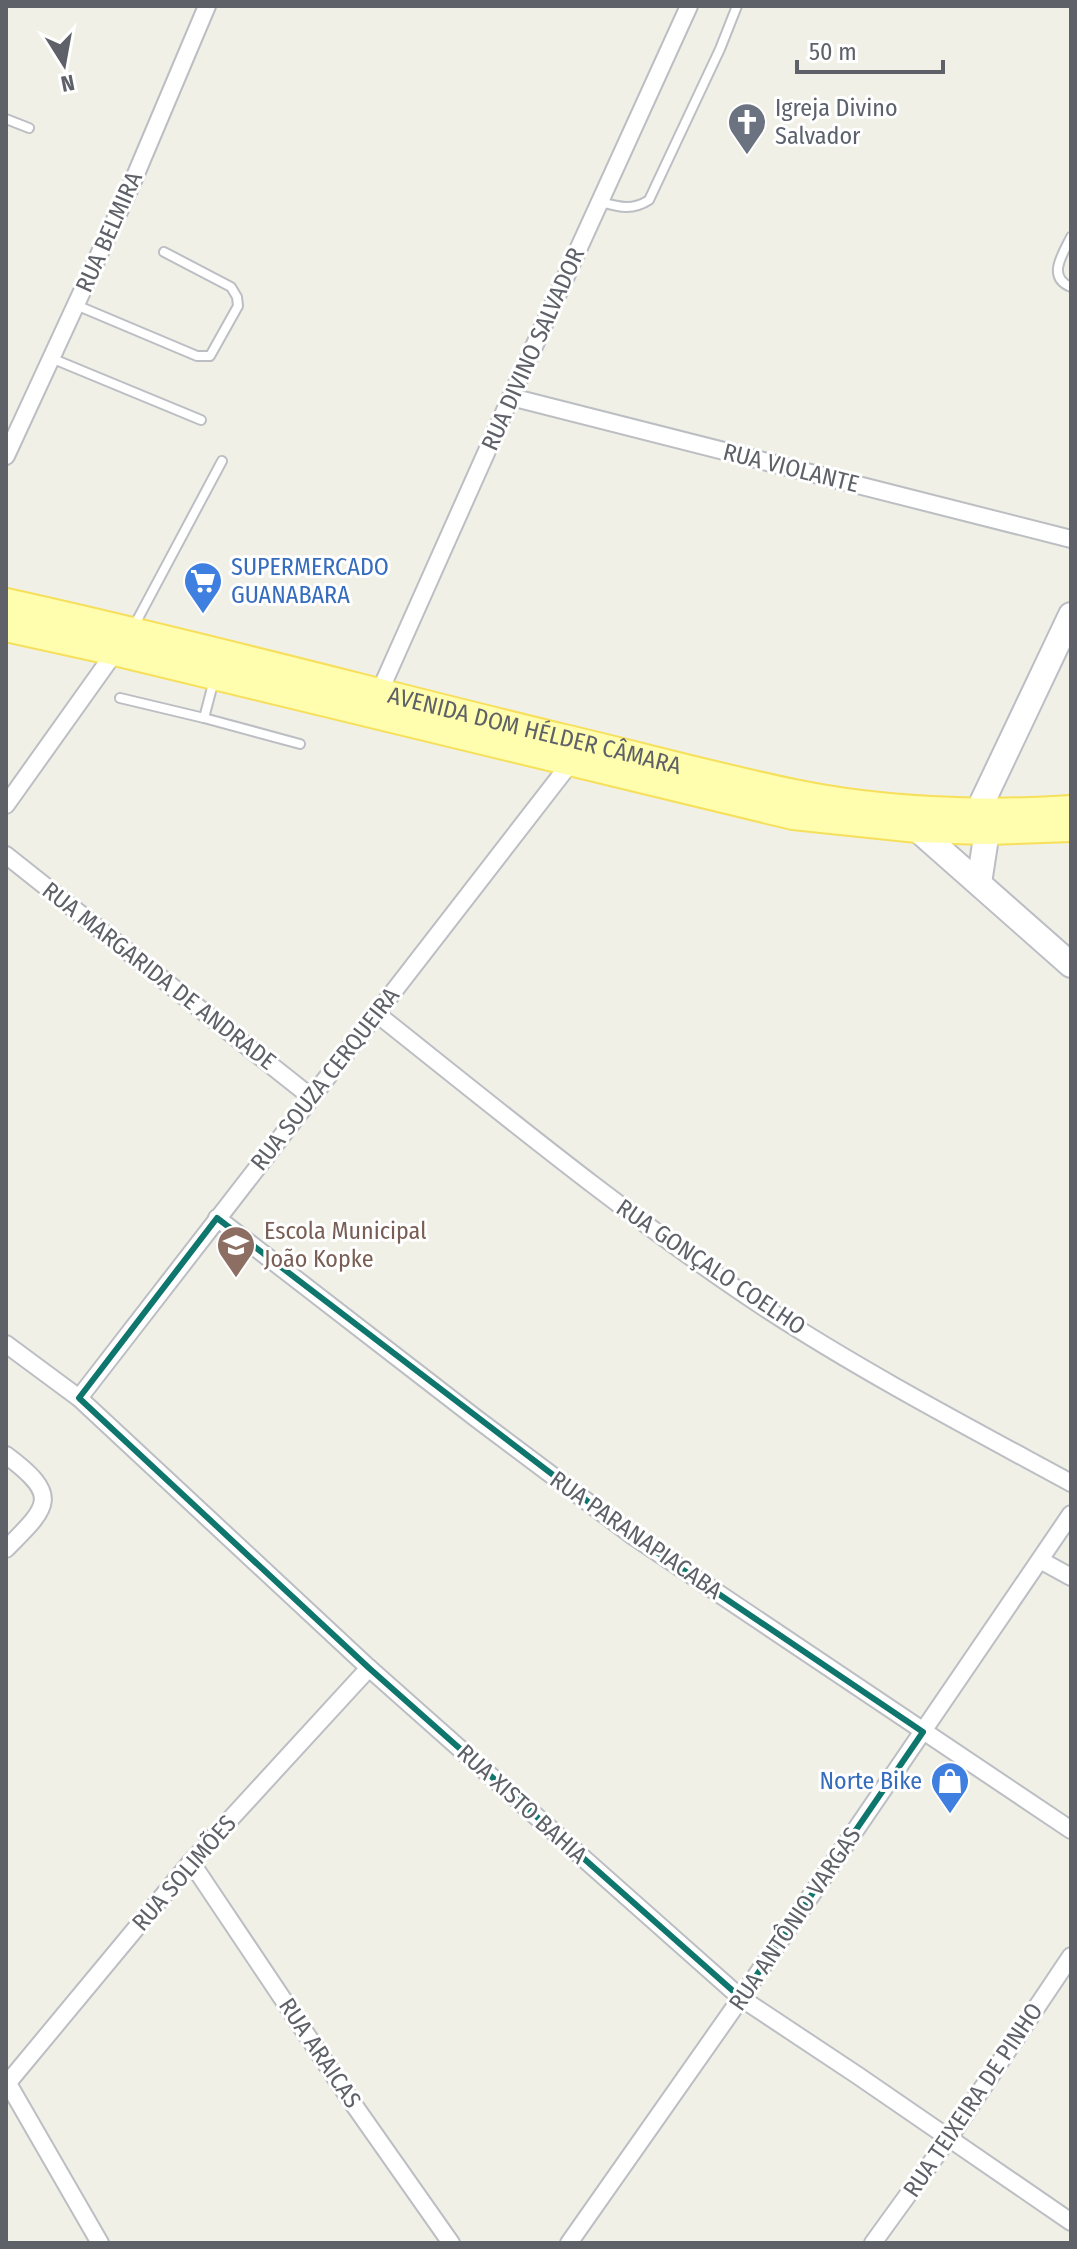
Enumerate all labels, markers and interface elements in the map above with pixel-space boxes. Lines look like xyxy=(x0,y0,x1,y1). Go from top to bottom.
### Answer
north arrow xyxy=(24,24,104,104)
scale bar xyxy=(797,24,943,74)
text: 50 m xyxy=(809,38,857,66)
text: N xyxy=(59,69,77,98)
place label: Igreja Divino Salvador xyxy=(775,94,898,150)
church icon: Igreja Divino Salvador xyxy=(726,101,768,156)
street label: RUA BELMIRA xyxy=(70,167,148,297)
street label: RUA DIVINO SALVADOR xyxy=(476,243,590,455)
street label: RUA VIOLANTE xyxy=(720,438,862,498)
place label: SUPERMERCADO GUANABARA xyxy=(231,553,389,609)
supermarket icon: SUPERMERCADO GUANABARA xyxy=(182,560,224,615)
street label: AVENIDA DOM HÉLDER CÂMARA xyxy=(385,681,684,780)
street label: RUA MARGARIDA DE ANDRADE xyxy=(37,876,281,1076)
street label: RUA SOUZA CERQUEIRA xyxy=(245,982,405,1176)
street label: RUA GONÇALO COELHO xyxy=(611,1193,811,1341)
place label: Escola Municipal João Kopke xyxy=(264,1217,426,1273)
school or university icon: Escola Municipal João Kopke xyxy=(215,1224,257,1279)
street label: RUA PARANAPIACABA xyxy=(545,1465,728,1605)
street label: RUA XISTO BAHIA xyxy=(452,1739,593,1870)
shop icon: Norte Bike xyxy=(929,1760,971,1815)
place label: Norte Bike xyxy=(819,1767,922,1795)
street label: RUA SOLIMÕES xyxy=(126,1810,242,1936)
street label: RUA ANTÔNIO VARGAS xyxy=(723,1822,867,2016)
street label: RUA ARAICAS xyxy=(273,1993,367,2113)
street label: RUA TEIXEIRA DE PINHO xyxy=(898,1998,1048,2202)

